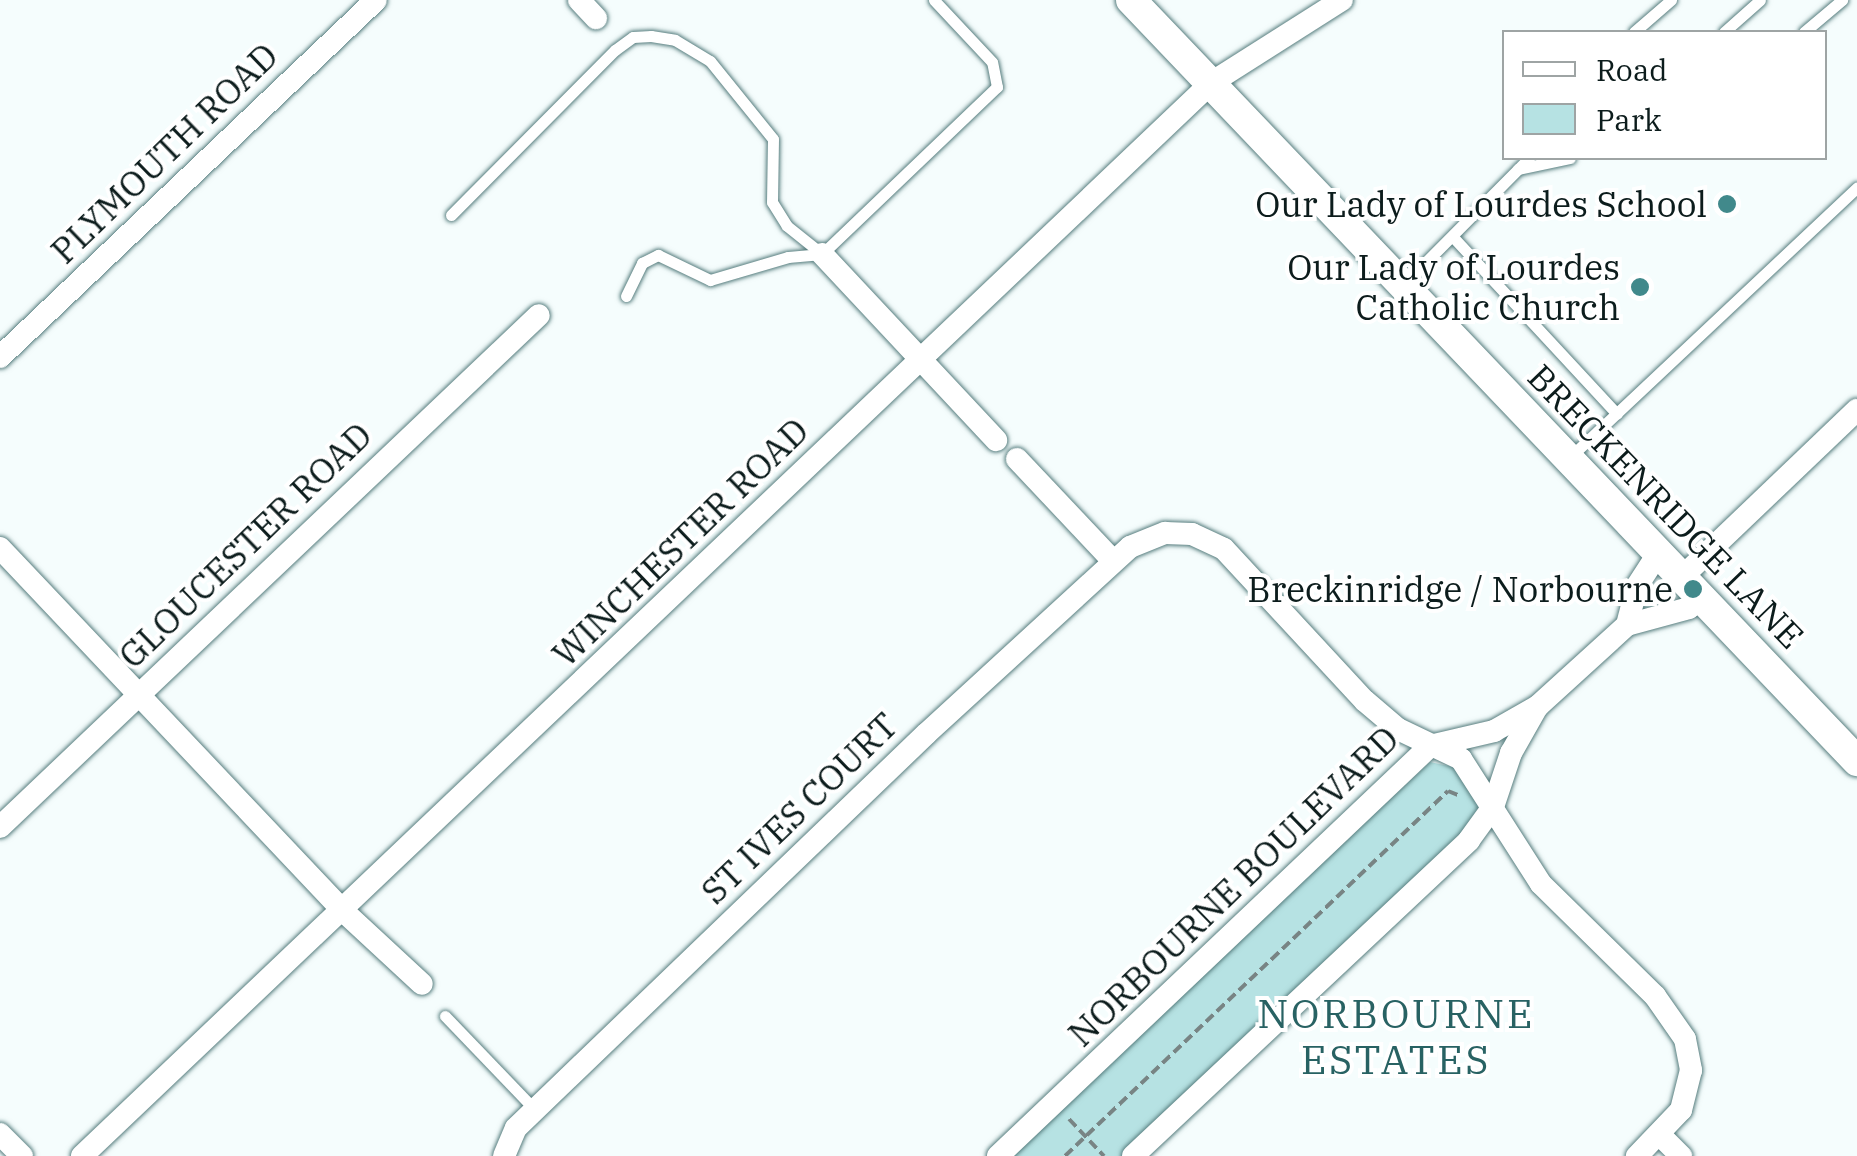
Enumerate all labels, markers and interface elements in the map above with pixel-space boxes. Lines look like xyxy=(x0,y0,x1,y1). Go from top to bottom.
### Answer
legend xyxy=(1502,30,1827,160)
street label: PLYMOUTH ROAD xyxy=(42,34,286,272)
text: Road xyxy=(1596,50,1668,89)
text: Park xyxy=(1596,100,1662,139)
place label: Our Lady of Lourdes School xyxy=(1255,183,1707,225)
marker: Our Lady of Lourdes School xyxy=(1716,193,1738,215)
place label: Our Lady of Lourdes Catholic Church xyxy=(1287,246,1620,328)
marker: Our Lady of Lourdes Catholic Church xyxy=(1629,276,1651,298)
street label: BRECKENRIDGE LANE xyxy=(1520,356,1812,656)
street label: WINCHESTER ROAD xyxy=(543,409,817,675)
street label: GLOUCESTER ROAD xyxy=(110,414,380,676)
place label: Breckinridge / Norbourne xyxy=(1247,568,1673,610)
marker: Breckinridge / Norbourne xyxy=(1682,578,1704,600)
street label: ST IVES COURT xyxy=(692,704,906,912)
street label: NORBOURNE BOULEVARD xyxy=(1059,717,1407,1055)
district label: NORBOURNE ESTATES xyxy=(1257,989,1535,1083)

